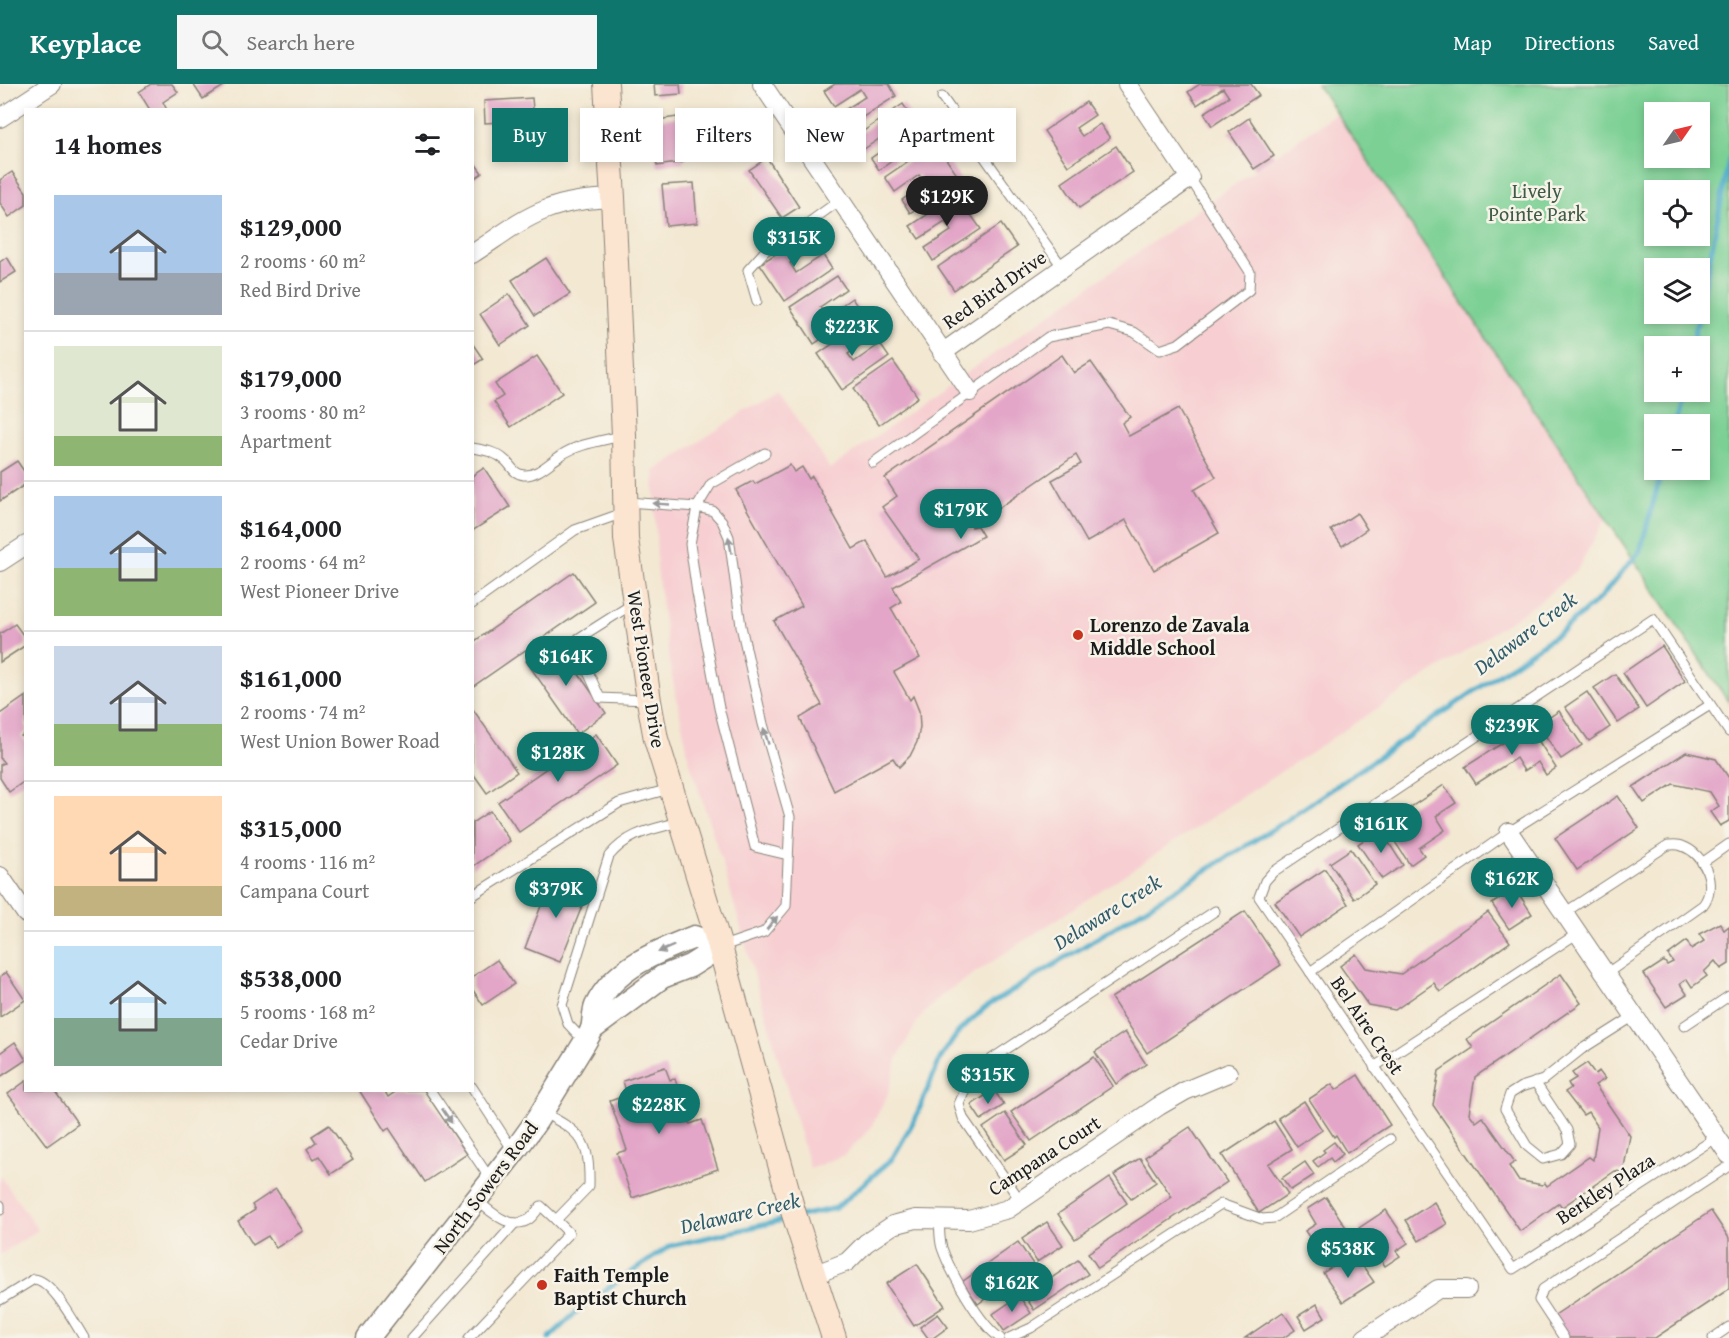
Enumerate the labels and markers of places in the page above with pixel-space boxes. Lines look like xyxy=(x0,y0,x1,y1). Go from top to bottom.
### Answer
pin: $129K xyxy=(905,176,989,227)
pin: $315K xyxy=(752,217,836,268)
pin: $223K xyxy=(810,306,894,357)
pin: $179K xyxy=(919,489,1003,540)
place label: Lorenzo de Zavala Middle School xyxy=(1090,610,1250,662)
marker: Lorenzo de Zavala Middle School xyxy=(1071,628,1085,642)
pin: $164K xyxy=(524,636,608,687)
pin: $239K xyxy=(1470,705,1554,756)
pin: $128K xyxy=(516,732,600,783)
pin: $161K xyxy=(1339,803,1423,854)
pin: $162K xyxy=(1470,858,1554,909)
pin: $379K xyxy=(514,868,598,919)
pin: $315K xyxy=(946,1054,1030,1105)
pin: $228K xyxy=(617,1084,701,1135)
pin: $538K xyxy=(1306,1228,1390,1279)
place label: Faith Temple Baptist Church xyxy=(554,1260,687,1312)
pin: $162K xyxy=(970,1262,1054,1313)
marker: Faith Temple Baptist Church xyxy=(535,1278,549,1292)

